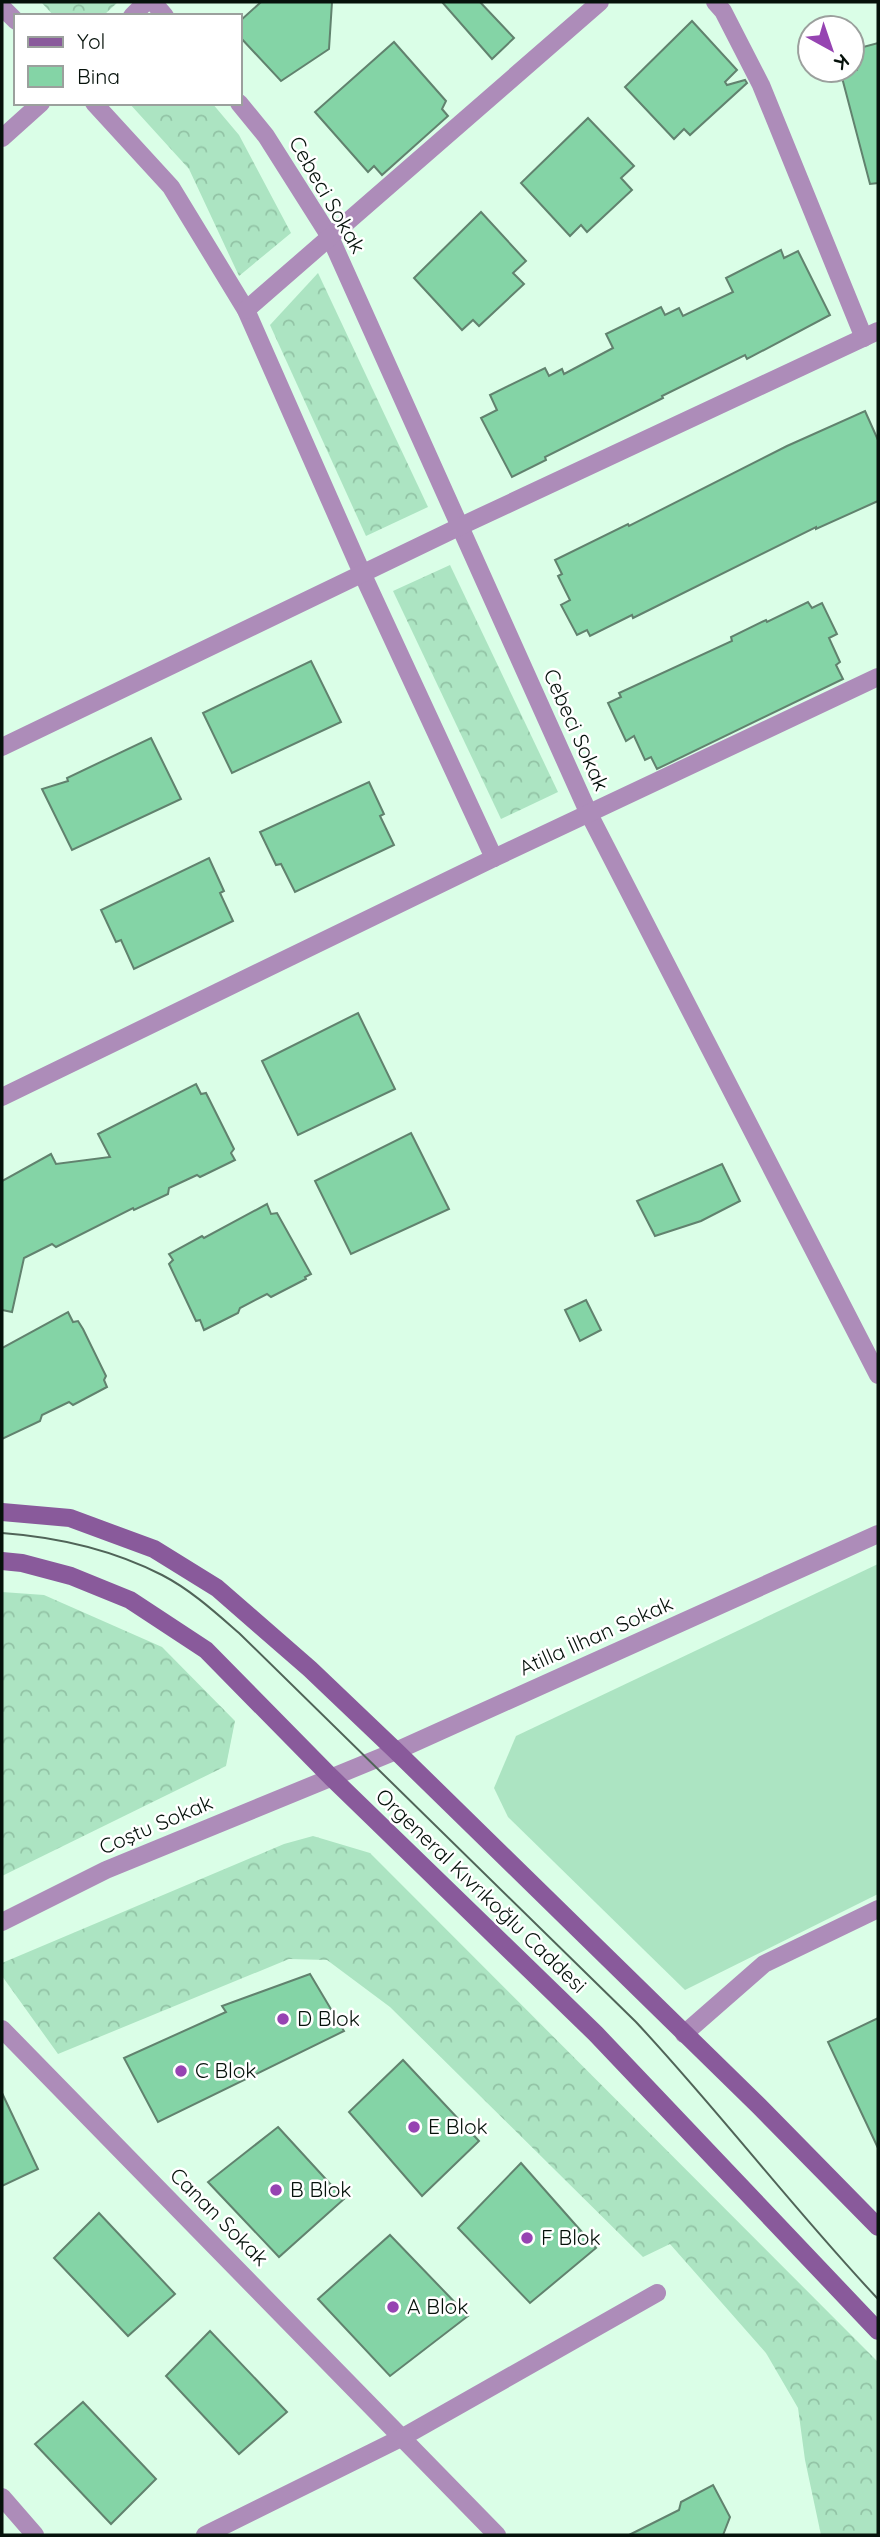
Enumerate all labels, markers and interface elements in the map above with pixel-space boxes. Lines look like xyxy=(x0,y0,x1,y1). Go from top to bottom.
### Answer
legend xyxy=(14,14,242,105)
north arrow xyxy=(796,14,866,84)
text: Yol xyxy=(77,28,105,54)
text: K xyxy=(829,49,854,75)
text: Bina xyxy=(77,63,120,89)
street label: Cebeci Sokak xyxy=(284,131,372,258)
street label: Cebeci Sokak xyxy=(538,665,615,795)
street label: Atilla İlhan Sokak xyxy=(515,1590,676,1681)
street label: Orgeneral Kıvrıkoğlu Caddesi xyxy=(371,1783,592,1998)
street label: Coştu Sokak xyxy=(95,1789,216,1860)
place label: D Blok xyxy=(297,2005,360,2031)
marker: D Blok xyxy=(275,2011,291,2027)
place label: C Blok xyxy=(195,2057,257,2083)
marker: C Blok xyxy=(173,2063,189,2079)
place label: E Blok xyxy=(428,2113,488,2139)
marker: E Blok xyxy=(406,2119,422,2135)
street label: Canan Sokak xyxy=(165,2162,274,2271)
place label: B Blok xyxy=(290,2176,352,2202)
marker: B Blok xyxy=(268,2182,284,2198)
place label: F Blok xyxy=(541,2224,601,2250)
marker: F Blok xyxy=(519,2230,535,2246)
place label: A Blok xyxy=(407,2293,468,2319)
marker: A Blok xyxy=(385,2299,401,2315)

